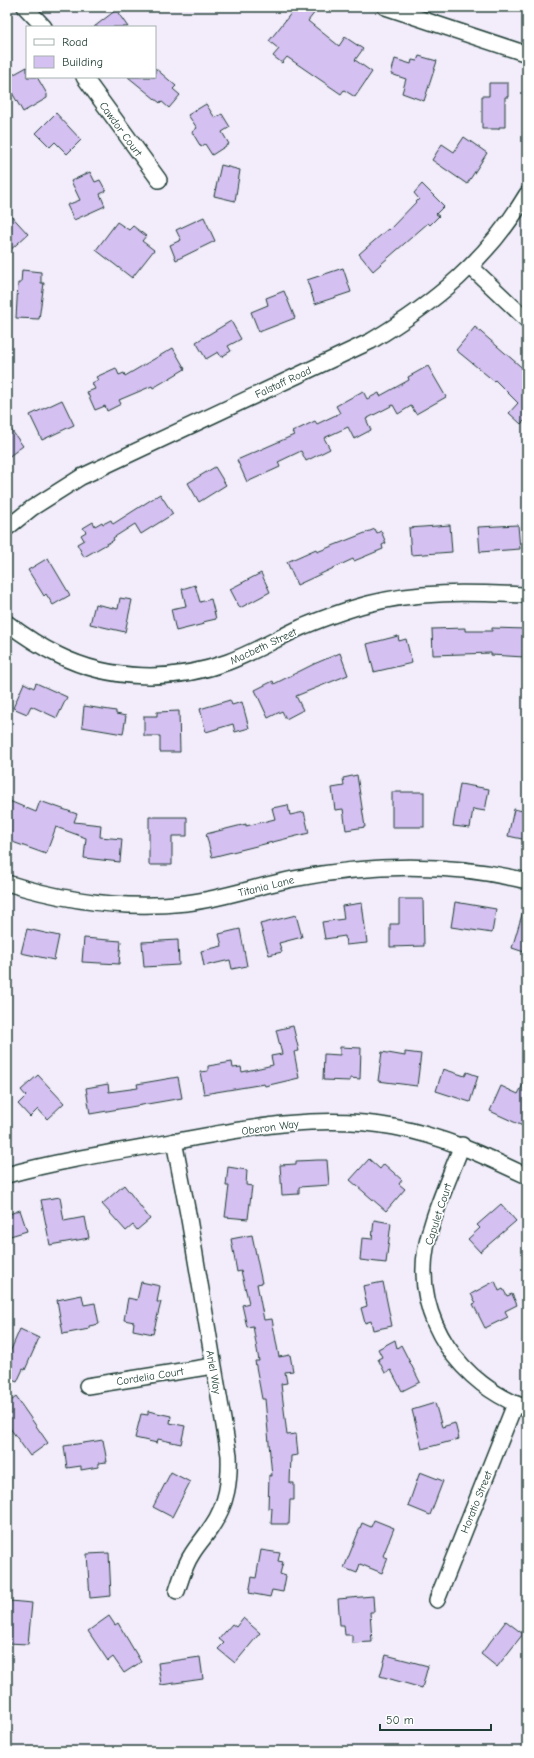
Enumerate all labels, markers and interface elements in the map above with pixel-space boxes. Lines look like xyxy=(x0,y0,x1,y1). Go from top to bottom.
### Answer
legend xyxy=(26,26,156,78)
text: Road xyxy=(62,35,88,49)
text: Building xyxy=(62,55,103,69)
street label: Cawdor Court xyxy=(96,99,145,160)
street label: Falstaff Road xyxy=(253,364,313,401)
street label: Macbeth Street xyxy=(228,625,299,668)
street label: Titania Lane xyxy=(237,873,296,900)
street label: Oberon Way xyxy=(241,1117,300,1138)
street label: Capulet Court xyxy=(422,1181,455,1247)
street label: Ariel Way xyxy=(203,1349,224,1395)
street label: Cordelia Court xyxy=(116,1365,185,1388)
street label: Horatio Street xyxy=(458,1468,495,1535)
scale bar xyxy=(380,1706,491,1732)
text: 50 m xyxy=(386,1713,414,1727)

